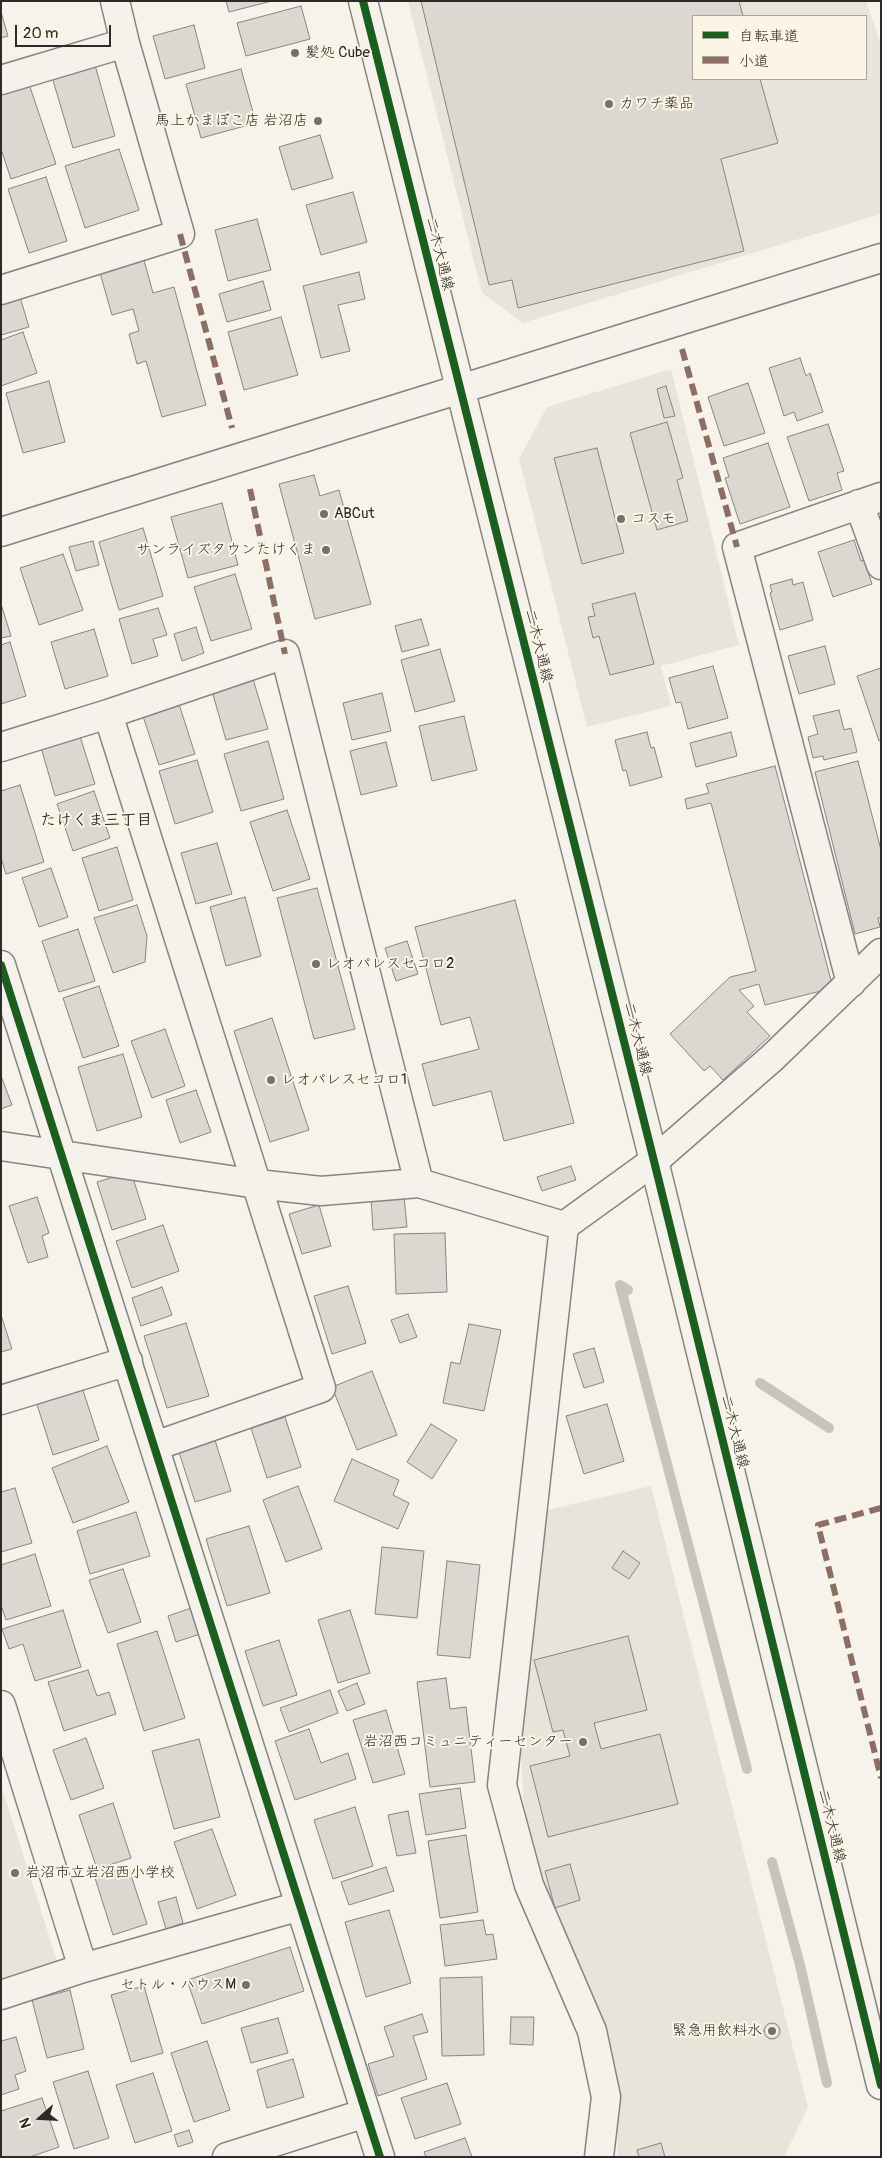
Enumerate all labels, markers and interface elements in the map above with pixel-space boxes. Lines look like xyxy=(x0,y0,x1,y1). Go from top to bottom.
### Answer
scale bar xyxy=(18,15,114,47)
legend xyxy=(692,15,867,80)
text: 20 m xyxy=(23,24,58,43)
text: 自転車道 xyxy=(739,27,799,46)
place label: 髪処 Cube xyxy=(305,44,370,62)
marker: 髪処 Cube xyxy=(289,47,301,59)
text: 小道 xyxy=(739,52,769,71)
place label: カワチ薬品 xyxy=(619,95,694,113)
marker: カワチ薬品 xyxy=(603,98,615,110)
place label: 馬上かまぼこ店 岩沼店 xyxy=(155,112,308,130)
marker: 馬上かまぼこ店 岩沼店 xyxy=(312,115,324,127)
street label: 二木大通線 xyxy=(421,215,457,293)
place label: ABCut xyxy=(334,505,375,523)
marker: ABCut xyxy=(318,508,330,520)
place label: コスモ xyxy=(631,510,676,528)
marker: コスモ xyxy=(615,513,627,525)
place label: サンライズタウンたけくま xyxy=(136,541,316,559)
marker: サンライズタウンたけくま xyxy=(320,544,332,556)
street label: 二木大通線 xyxy=(520,607,556,685)
district label: たけくま三丁目 xyxy=(40,811,152,831)
place label: レオパレスセコロ2 xyxy=(326,955,454,973)
marker: レオパレスセコロ2 xyxy=(310,958,322,970)
street label: 二木大通線 xyxy=(619,1000,655,1078)
place label: レオパレスセコロ1 xyxy=(281,1071,407,1089)
marker: レオパレスセコロ1 xyxy=(265,1074,277,1086)
street label: 二木大通線 xyxy=(716,1393,752,1471)
place label: 岩沼西コミュニティーセンター xyxy=(363,1733,573,1751)
marker: 岩沼西コミュニティーセンター xyxy=(577,1736,589,1748)
street label: 二木大通線 xyxy=(813,1787,849,1865)
place label: 岩沼市立岩沼西小学校 xyxy=(25,1864,175,1882)
marker: 岩沼市立岩沼西小学校 xyxy=(9,1867,21,1879)
place label: セトル・ハウスM xyxy=(120,1976,236,1994)
marker: セトル・ハウスM xyxy=(240,1979,252,1991)
place label: 緊急用飲料水 xyxy=(672,2022,762,2040)
marker: 緊急用飲料水 xyxy=(766,2025,778,2037)
north arrow xyxy=(15,2093,65,2143)
text: N xyxy=(16,2116,35,2130)

